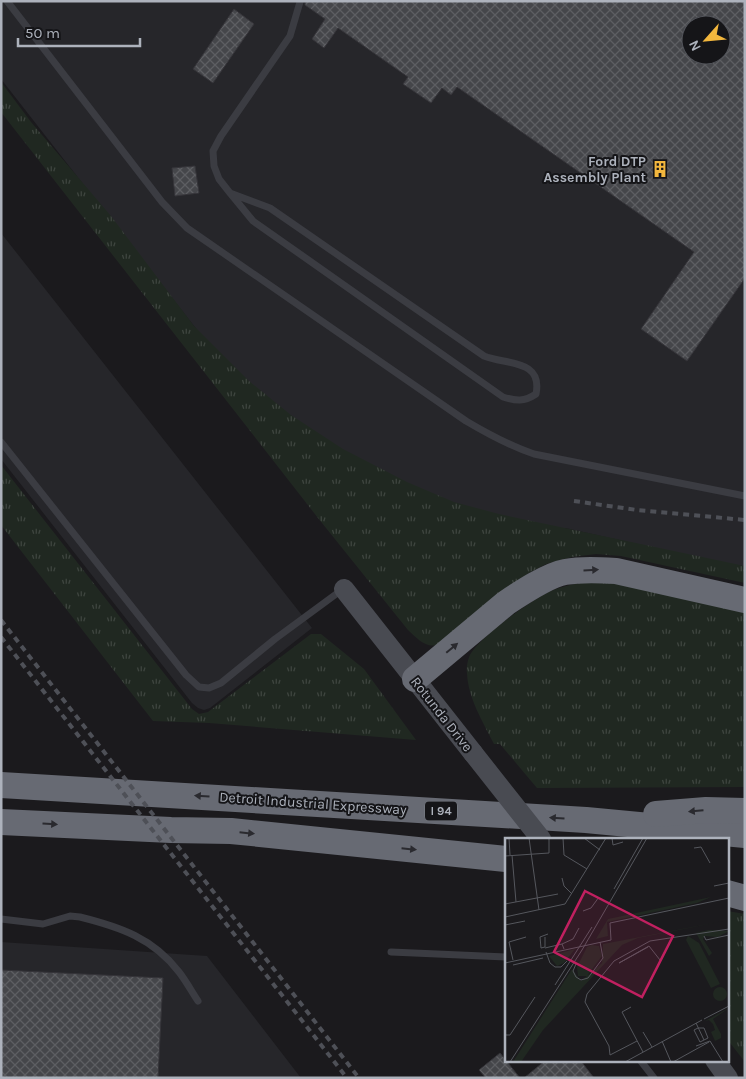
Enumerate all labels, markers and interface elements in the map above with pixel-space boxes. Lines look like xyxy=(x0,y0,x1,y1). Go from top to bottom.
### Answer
scale bar xyxy=(18,15,140,47)
north arrow xyxy=(681,15,731,65)
text: 50 m xyxy=(25,24,60,42)
text: N xyxy=(685,37,705,54)
place label: Ford DTP Assembly Plant xyxy=(543,153,646,186)
building icon: Ford DTP Assembly Plant xyxy=(650,159,670,179)
one-way arrow xyxy=(583,566,599,574)
one-way arrow xyxy=(446,642,458,654)
street label: Rotunda Drive xyxy=(407,673,476,755)
street label: Detroit Industrial Expressway xyxy=(219,788,408,819)
one-way arrow xyxy=(194,792,210,800)
road number: I 94 xyxy=(425,801,457,820)
one-way arrow xyxy=(688,807,704,815)
one-way arrow xyxy=(548,814,564,822)
one-way arrow xyxy=(42,821,58,829)
one-way arrow xyxy=(240,829,256,837)
inset map xyxy=(505,838,728,1062)
one-way arrow xyxy=(401,845,417,853)

